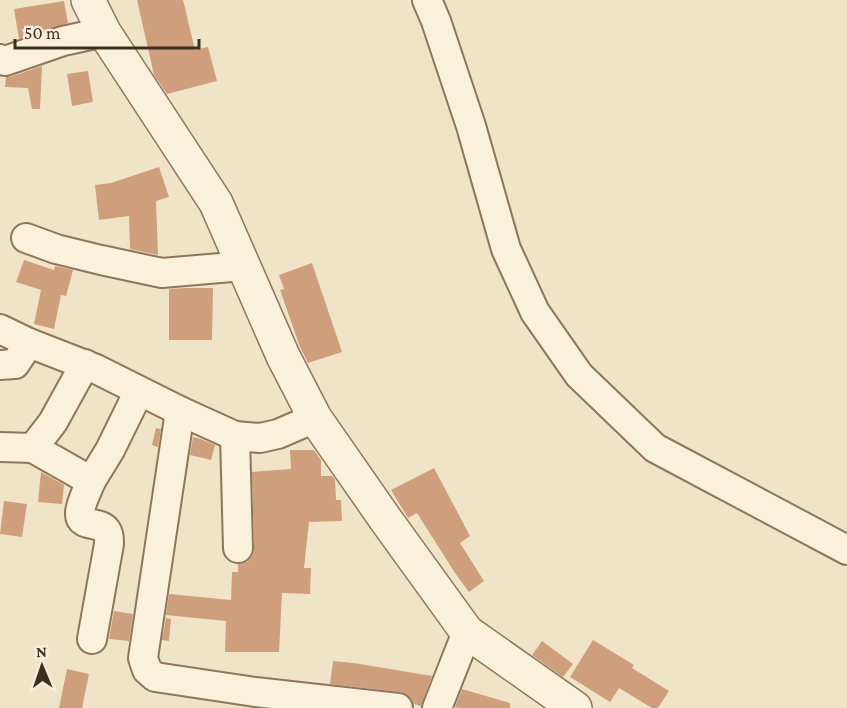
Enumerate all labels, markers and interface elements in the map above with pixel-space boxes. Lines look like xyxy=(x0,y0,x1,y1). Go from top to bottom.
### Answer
scale bar xyxy=(15,12,200,50)
text: 50 m xyxy=(24,23,61,43)
north arrow xyxy=(12,636,72,696)
text: N xyxy=(36,643,47,660)

